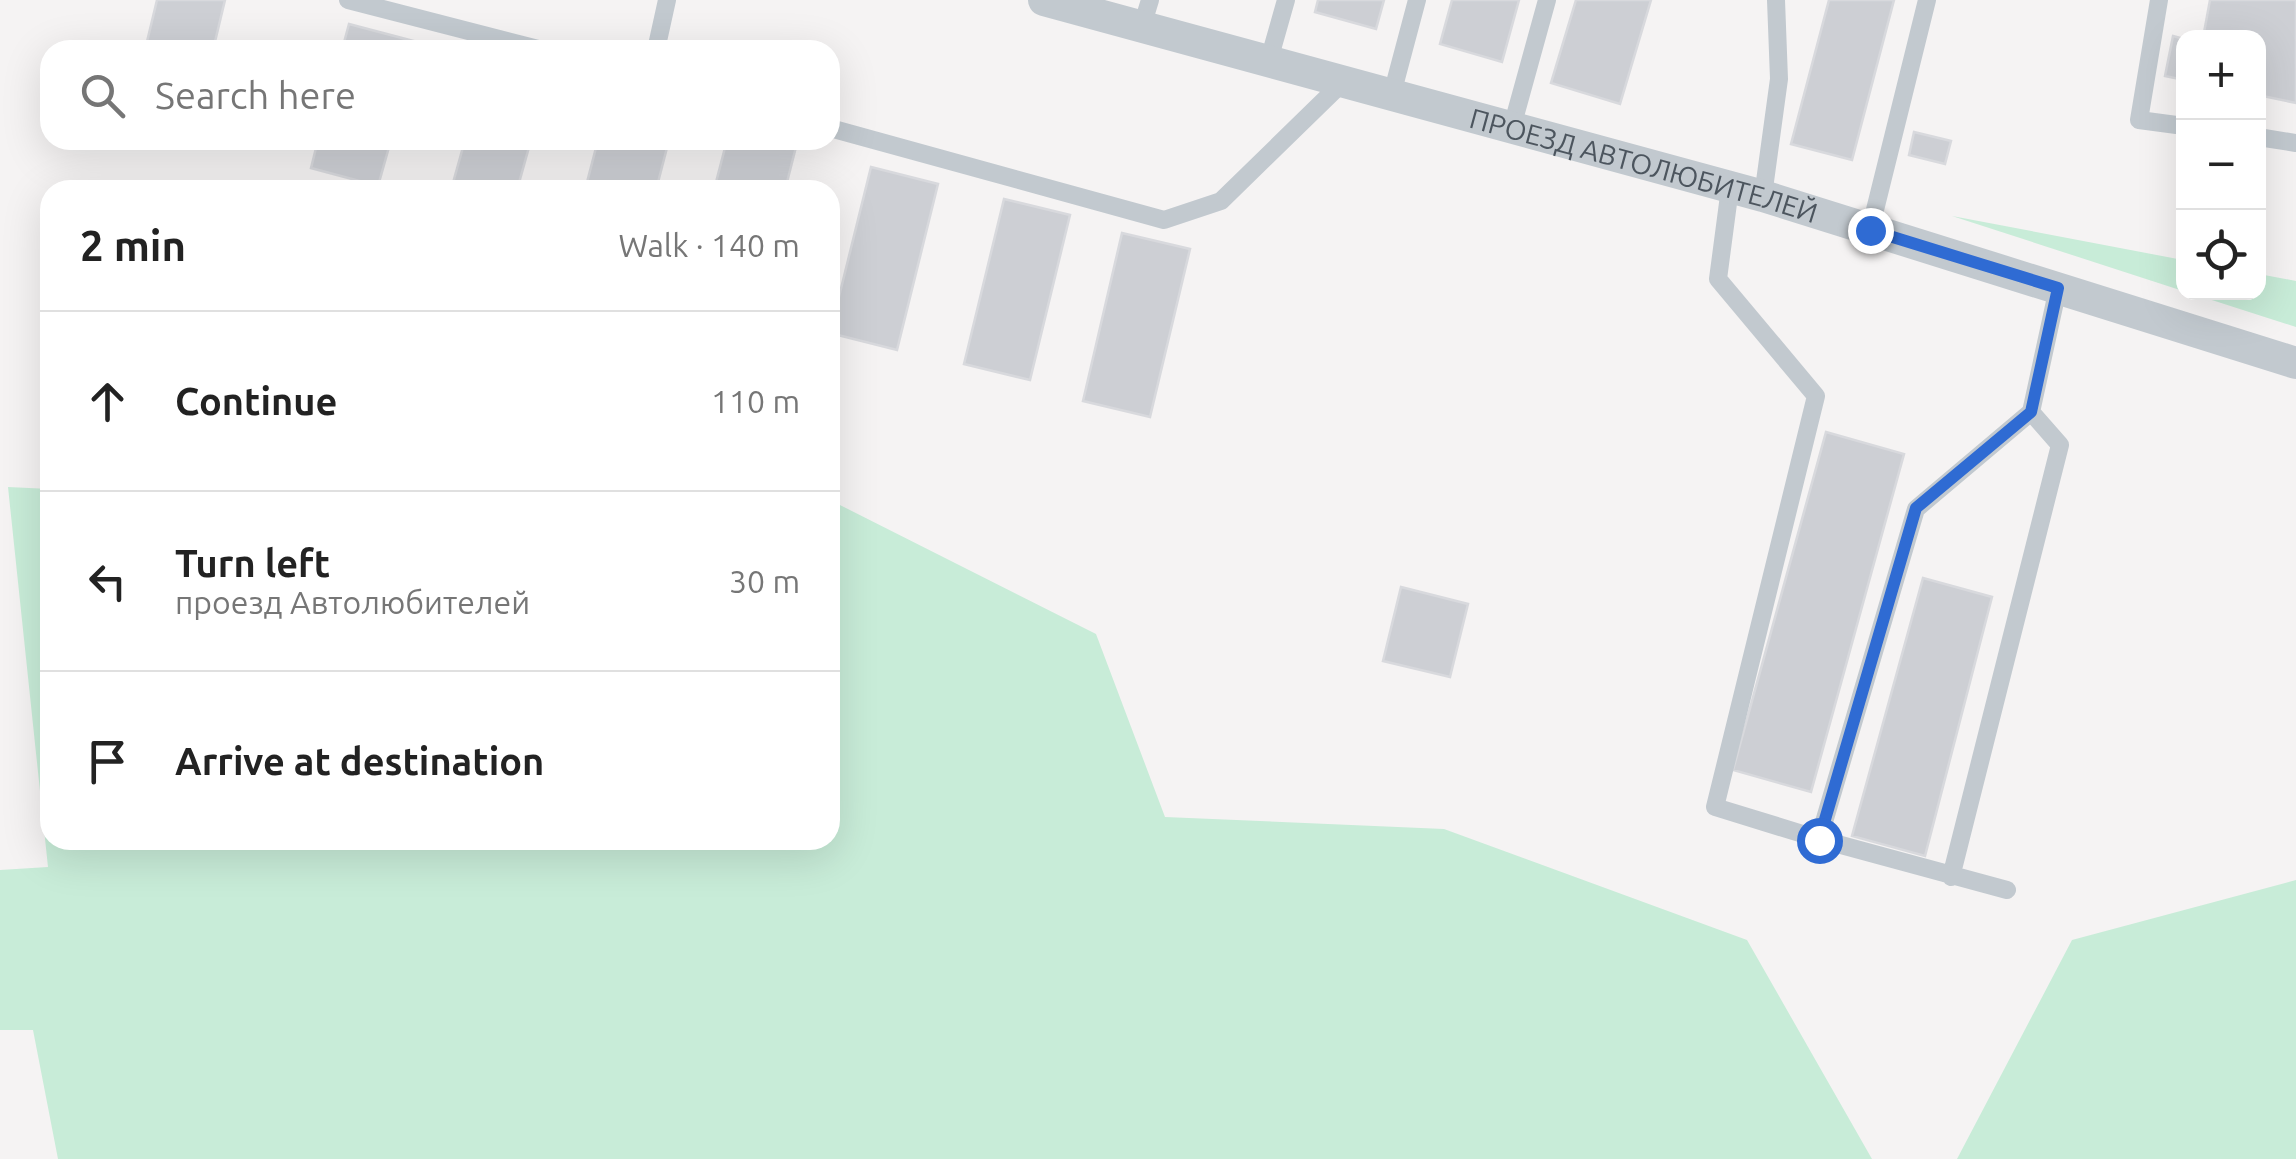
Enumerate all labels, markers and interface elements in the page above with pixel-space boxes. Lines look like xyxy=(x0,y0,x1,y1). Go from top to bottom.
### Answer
map controls xyxy=(2176,30,2266,300)
button: + xyxy=(2176,30,2266,120)
search box xyxy=(40,40,840,150)
icon: search xyxy=(75,68,130,123)
text: Search here xyxy=(155,74,356,116)
street label: ПРОЕЗД АВТОЛЮБИТЕЛЕЙ xyxy=(1467,101,1821,228)
button: − xyxy=(2176,120,2266,210)
route end xyxy=(1848,208,1894,254)
button: locate xyxy=(2176,210,2266,300)
text: 2 min xyxy=(80,222,186,269)
text: Walk · 140 m xyxy=(618,227,800,263)
icon: ahead xyxy=(80,374,135,429)
text: Continue xyxy=(175,380,337,422)
text: 110 m xyxy=(711,383,800,419)
text: Turn left xyxy=(175,542,330,584)
icon: left xyxy=(80,554,135,609)
text: 30 m xyxy=(729,563,800,599)
text: проезд Автолюбителей xyxy=(175,584,530,620)
icon: arrive xyxy=(80,734,135,789)
text: Arrive at destination xyxy=(175,740,544,782)
route start xyxy=(1797,818,1843,864)

